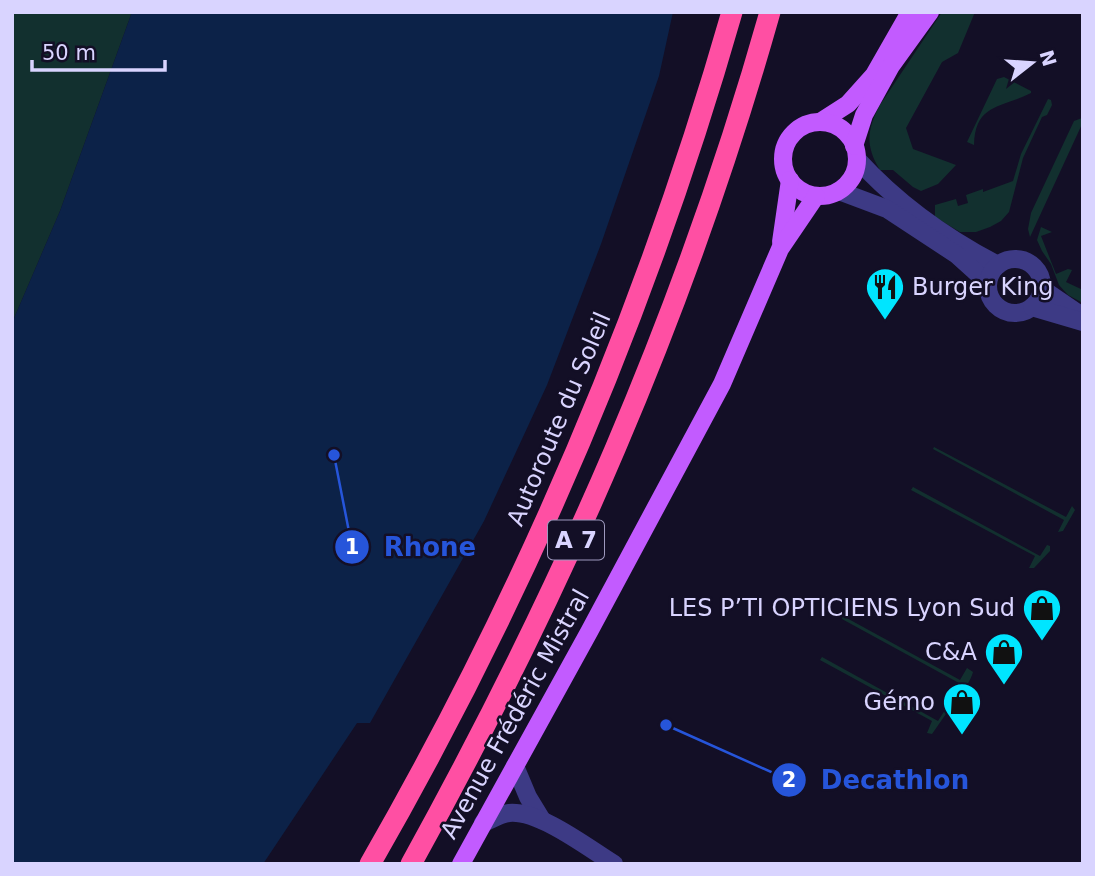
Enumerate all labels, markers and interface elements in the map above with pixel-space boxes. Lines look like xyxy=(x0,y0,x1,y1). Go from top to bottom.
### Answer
scale bar xyxy=(32,28,164,72)
north arrow xyxy=(997,28,1067,98)
text: 50 m xyxy=(42,41,96,65)
text: N xyxy=(1035,47,1061,69)
restaurant icon: Burger King xyxy=(864,266,906,321)
place label: Burger King xyxy=(912,273,1053,301)
street label: Autoroute du Soleil xyxy=(501,308,617,530)
road number: A 7 xyxy=(548,520,604,560)
callout: Rhone xyxy=(335,523,490,570)
text: Rhone xyxy=(384,532,476,562)
text: 1 xyxy=(345,535,359,559)
street label: Avenue Frédéric Mistral xyxy=(435,584,595,844)
shop icon: LES P’TI OPTICIENS Lyon Sud xyxy=(1021,587,1063,642)
place label: LES P’TI OPTICIENS Lyon Sud xyxy=(669,594,1015,622)
shop icon: C&A xyxy=(983,631,1025,686)
place label: C&A xyxy=(925,638,978,666)
shop icon: Gémo xyxy=(941,681,983,736)
place label: Gémo xyxy=(864,688,935,716)
callout: Decathlon xyxy=(772,756,983,803)
text: Decathlon xyxy=(821,765,969,795)
text: 2 xyxy=(782,768,796,792)

